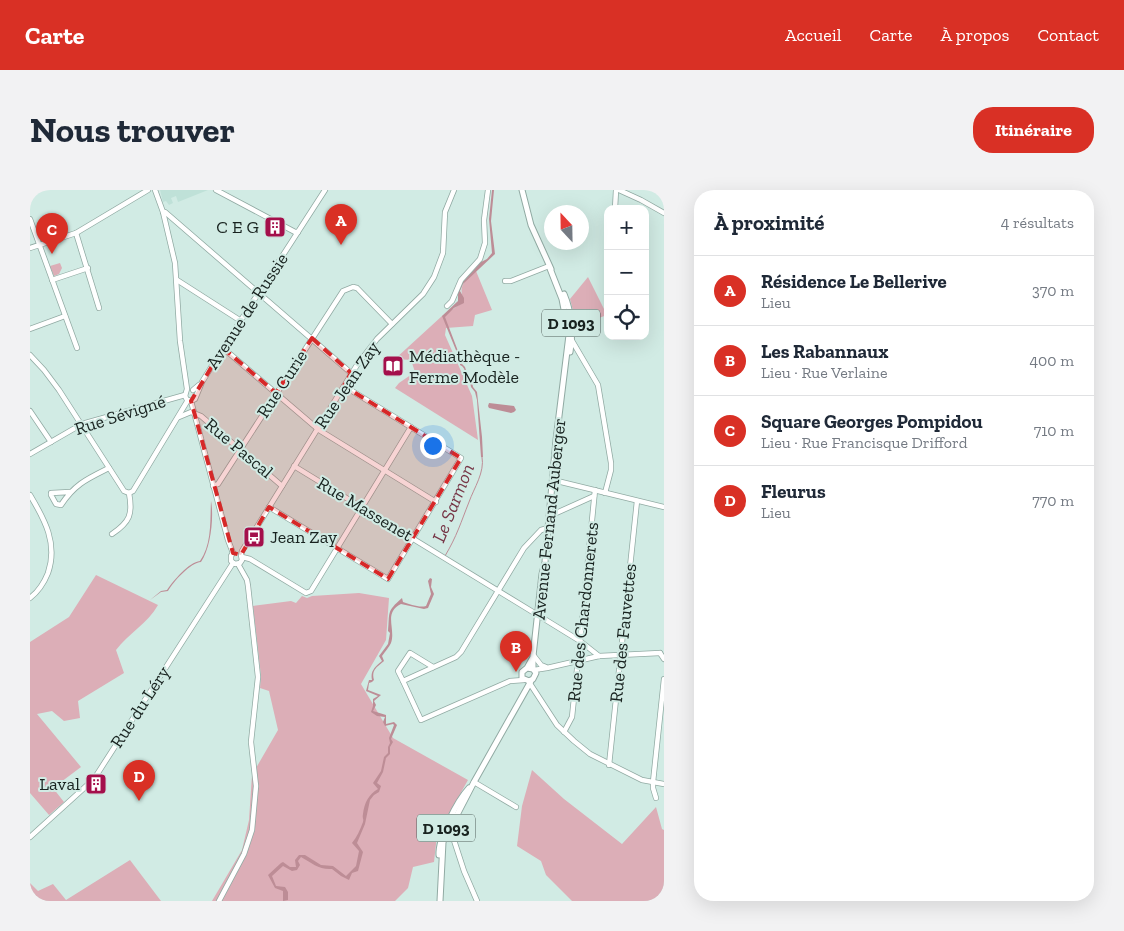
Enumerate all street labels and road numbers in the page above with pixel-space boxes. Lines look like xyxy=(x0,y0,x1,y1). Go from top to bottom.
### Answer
street label: Avenue de Russie xyxy=(201,249,293,373)
road number: D 1093 xyxy=(542,310,600,336)
street label: Rue Jean Zay xyxy=(310,336,385,433)
street label: Rue Curie xyxy=(252,346,312,422)
street label: Rue Sévigné xyxy=(72,390,168,440)
street label: Rue Pascal xyxy=(200,413,278,483)
street label: Avenue Fernand Auberger xyxy=(527,417,571,621)
street label: Rue Massenet xyxy=(313,472,417,546)
street label: Rue des Chardonnerets xyxy=(563,521,603,703)
street label: Rue des Fauvettes xyxy=(605,562,641,703)
street label: Rue du Léry xyxy=(105,661,175,752)
road number: D 1093 xyxy=(417,814,475,841)

